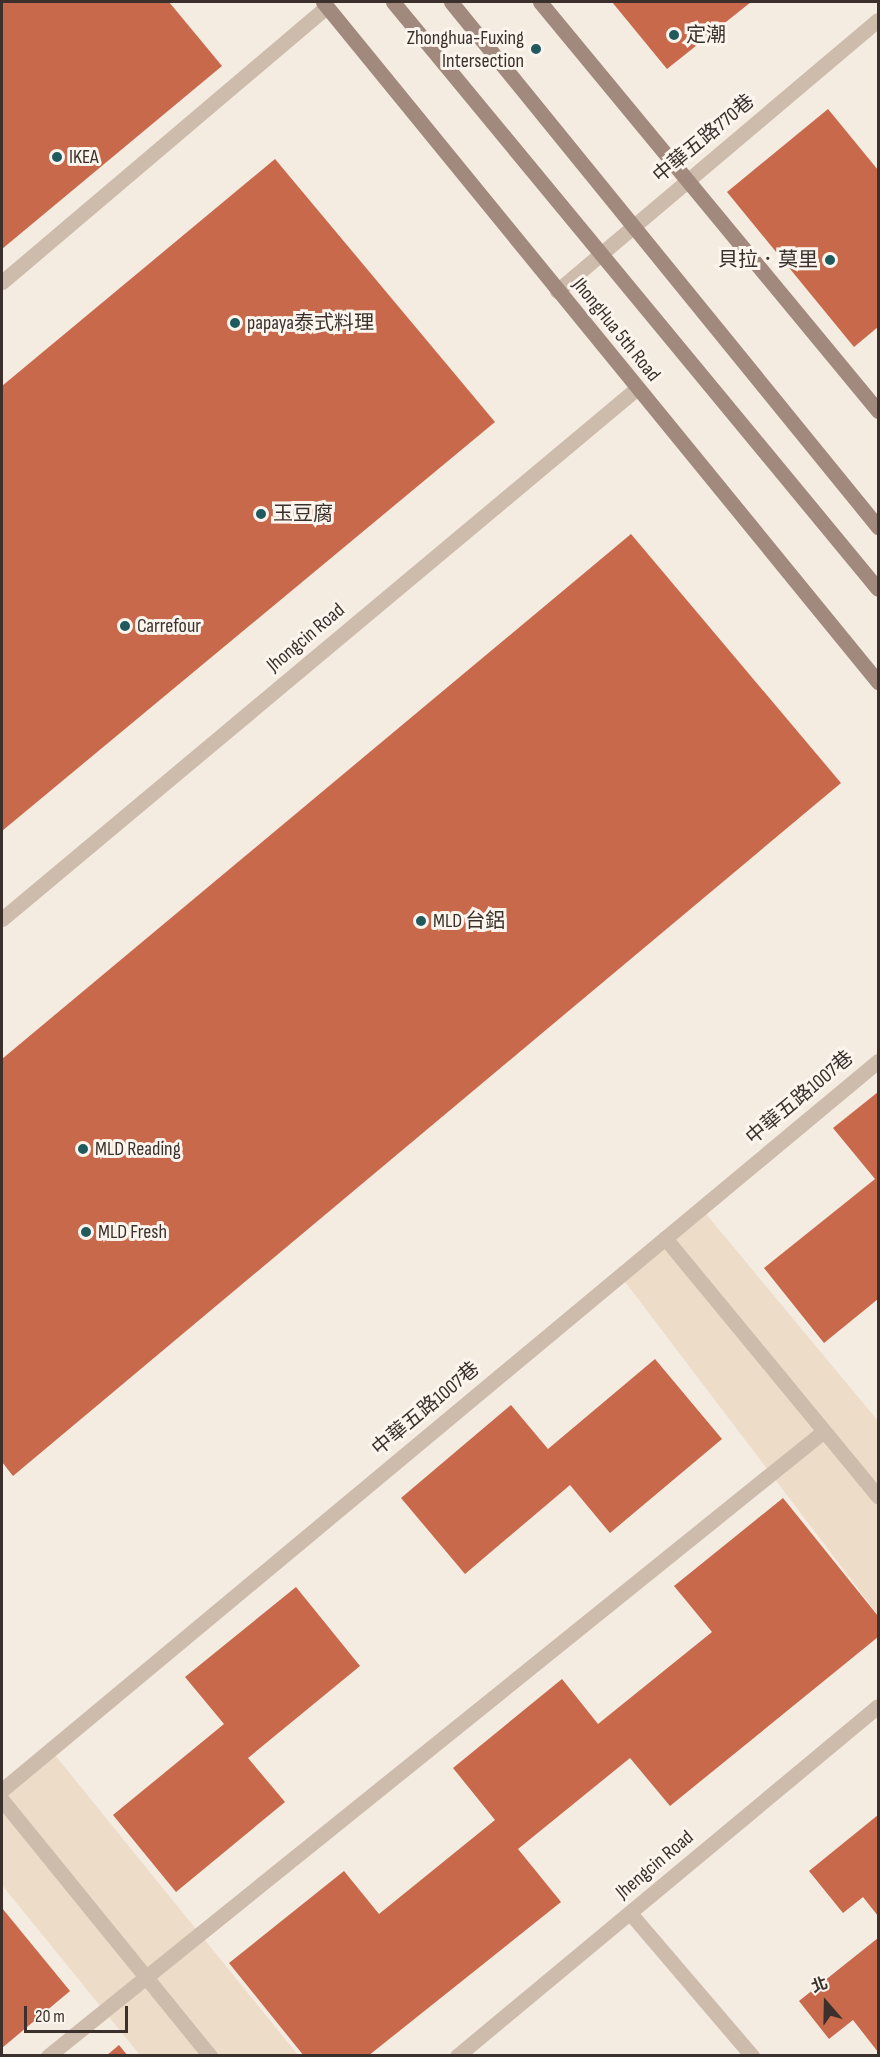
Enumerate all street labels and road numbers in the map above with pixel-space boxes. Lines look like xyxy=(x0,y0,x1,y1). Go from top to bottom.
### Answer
street label: 中華五路770巷 xyxy=(648,90,760,188)
street label: JhongHua 5th Road xyxy=(567,273,665,387)
street label: Jhongcin Road xyxy=(262,599,350,677)
street label: 中華五路1007巷 xyxy=(741,1046,859,1150)
street label: 中華五路1007巷 xyxy=(367,1357,485,1461)
street label: Jhengcin Road xyxy=(611,1826,699,1904)

